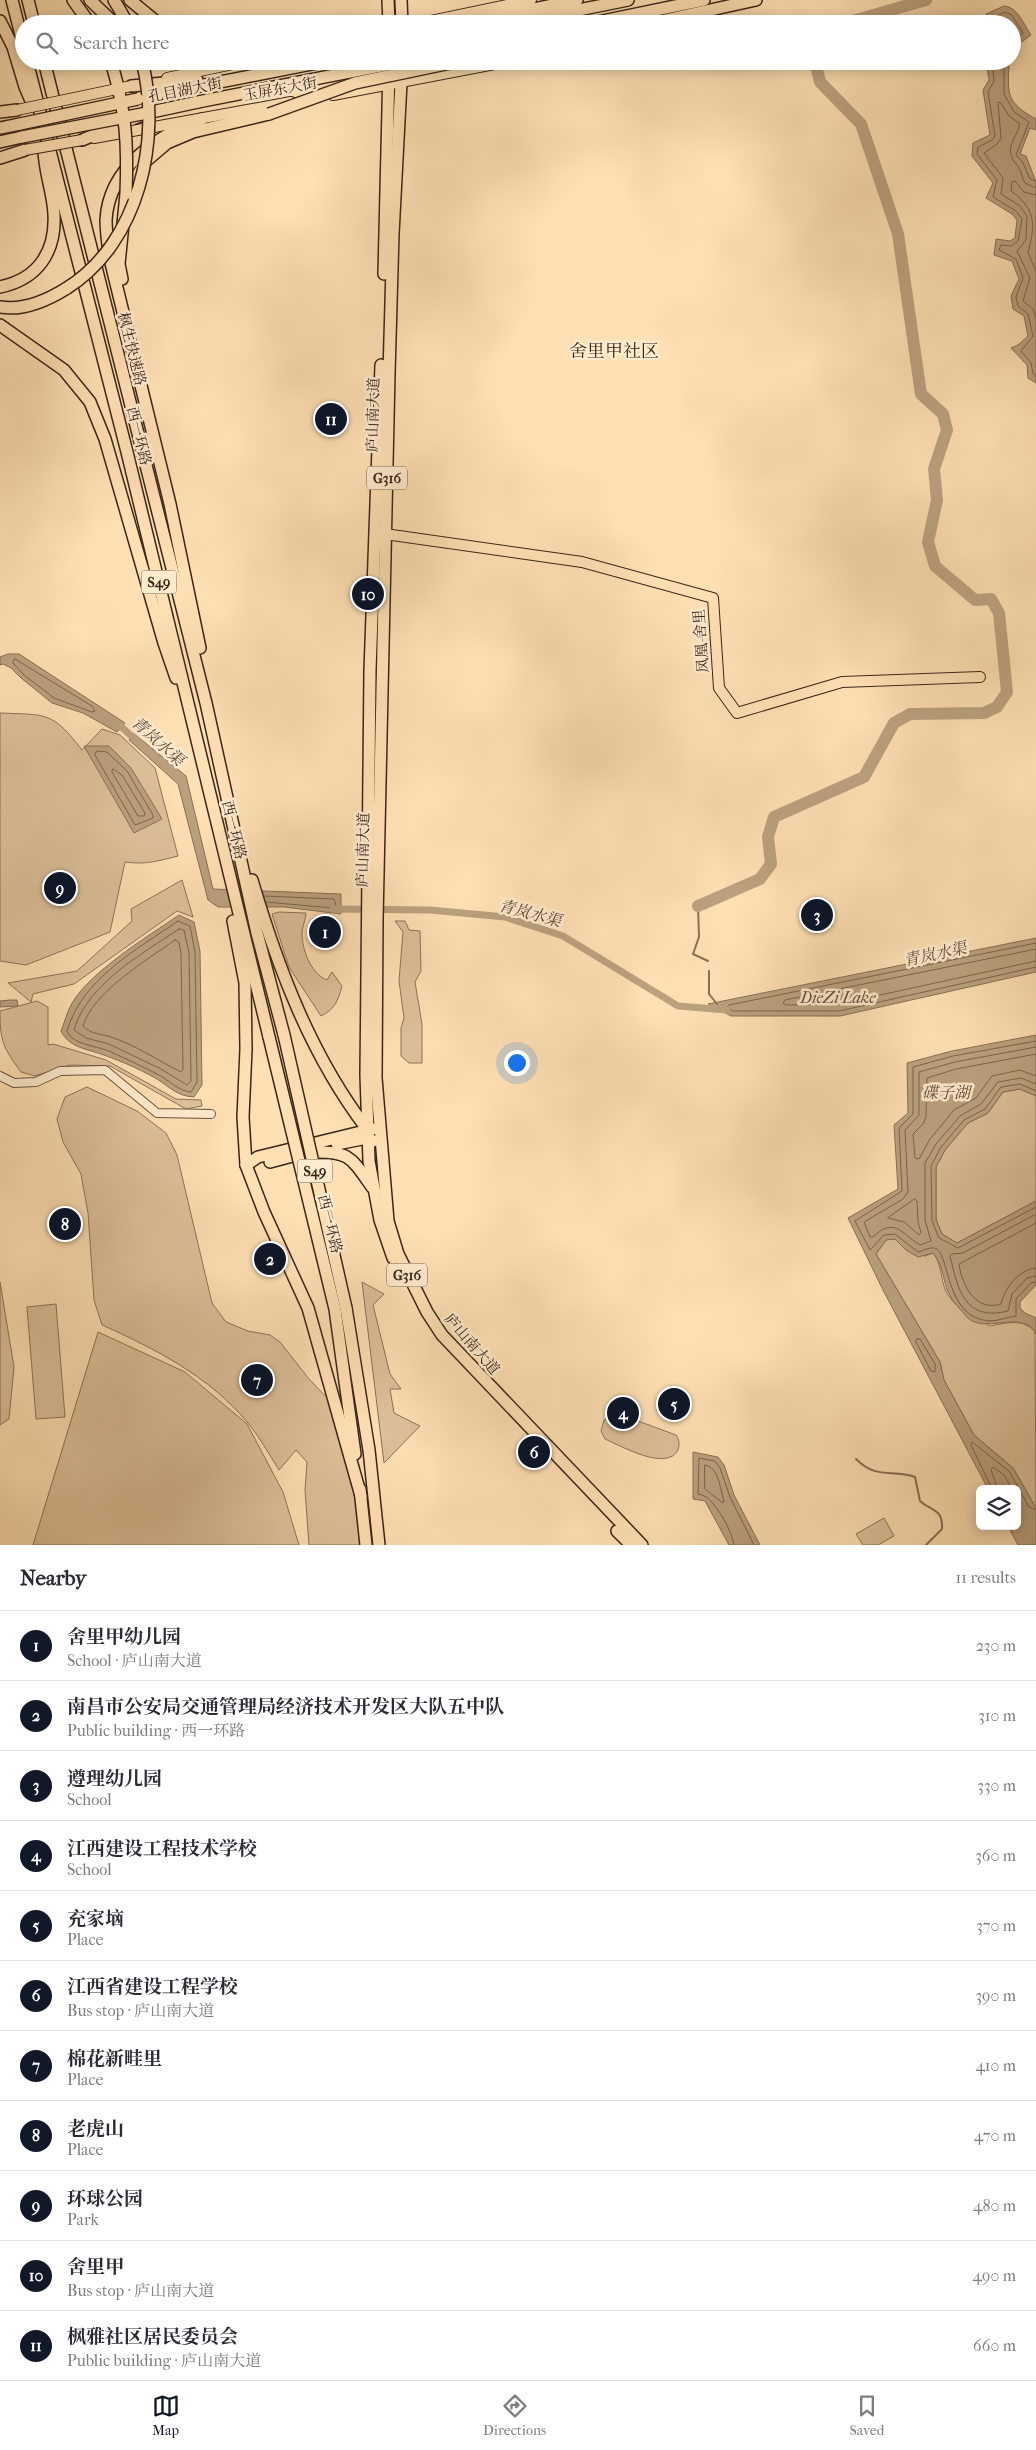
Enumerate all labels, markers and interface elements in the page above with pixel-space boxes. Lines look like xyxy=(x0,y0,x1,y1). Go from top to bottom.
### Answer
search box xyxy=(15,15,1021,70)
icon: search xyxy=(33,29,61,57)
text: Search here xyxy=(73,32,169,54)
street label: 孔目湖大街 xyxy=(146,74,224,106)
street label: 玉屏东大街 xyxy=(241,74,319,104)
street label: 枫生快速路 xyxy=(114,310,150,388)
district label: 舍里甲社区 xyxy=(569,341,659,362)
street label: 庐山南大道 xyxy=(363,377,383,453)
pin: 11 xyxy=(315,400,347,438)
street label: 西一环路 xyxy=(123,405,155,467)
road number: G316 xyxy=(367,466,407,489)
road number: S49 xyxy=(142,570,176,594)
pin: 10 xyxy=(352,575,384,613)
street label: 凤凰-舍里 xyxy=(690,609,712,673)
water label: 青岚水渠 xyxy=(128,713,190,771)
street label: 西一环路 xyxy=(218,799,250,861)
street label: 庐山南大道 xyxy=(353,812,373,888)
pin: 9 xyxy=(44,869,76,907)
water label: 青岚水渠 xyxy=(497,896,565,931)
pin: 3 xyxy=(801,896,833,934)
pin: 1 xyxy=(309,913,341,951)
water label: 青岚水渠 xyxy=(902,938,970,970)
water label: DieZi Lake xyxy=(799,988,876,1007)
your location xyxy=(504,1050,530,1076)
water label: 碟子湖 xyxy=(922,1083,973,1102)
road number: S49 xyxy=(298,1160,332,1182)
street label: 西一环路 xyxy=(314,1193,346,1255)
pin: 8 xyxy=(49,1205,81,1243)
pin: 2 xyxy=(254,1240,286,1278)
road number: G316 xyxy=(387,1264,427,1286)
street label: 庐山南大道 xyxy=(441,1310,503,1378)
pin: 7 xyxy=(241,1361,273,1399)
pin: 5 xyxy=(658,1385,690,1423)
pin: 4 xyxy=(607,1394,639,1432)
pin: 6 xyxy=(518,1433,550,1471)
map controls xyxy=(976,1485,1021,1530)
button: layers xyxy=(976,1485,1021,1530)
text: Nearby xyxy=(20,1566,86,1590)
text: 11 results xyxy=(956,1568,1016,1587)
text: 舍里甲幼儿园 xyxy=(67,1626,181,1648)
text: 1 xyxy=(33,1636,39,1655)
text: 230 m xyxy=(976,1636,1016,1655)
text: School · 庐山南大道 xyxy=(67,1651,202,1670)
text: 南昌市公安局交通管理局经济技术开发区大队五中队 xyxy=(67,1696,504,1718)
text: 2 xyxy=(32,1706,40,1725)
text: 310 m xyxy=(978,1706,1016,1725)
text: Public building · 西一环路 xyxy=(67,1721,245,1740)
text: 遵理幼儿园 xyxy=(67,1768,162,1790)
text: 3 xyxy=(33,1776,39,1795)
text: 330 m xyxy=(977,1776,1016,1795)
text: School xyxy=(67,1790,112,1809)
text: 江西建设工程技术学校 xyxy=(67,1838,257,1860)
text: 4 xyxy=(31,1846,41,1865)
text: 360 m xyxy=(975,1846,1016,1865)
text: School xyxy=(67,1860,112,1879)
text: 充家垴 xyxy=(67,1908,124,1930)
text: 5 xyxy=(33,1916,39,1935)
text: 370 m xyxy=(976,1916,1016,1935)
text: Place xyxy=(67,1930,103,1949)
text: 江西省建设工程学校 xyxy=(67,1976,238,1998)
text: 6 xyxy=(32,1986,40,2005)
text: 390 m xyxy=(975,1986,1016,2005)
text: Bus stop · 庐山南大道 xyxy=(67,2001,214,2020)
text: 棉花新畦里 xyxy=(67,2048,162,2070)
text: 7 xyxy=(32,2056,40,2075)
text: 410 m xyxy=(975,2056,1016,2075)
text: Place xyxy=(67,2070,103,2089)
text: 老虎山 xyxy=(67,2118,124,2140)
text: 8 xyxy=(32,2126,40,2145)
text: 470 m xyxy=(974,2126,1016,2145)
text: Place xyxy=(67,2140,103,2159)
text: 环球公园 xyxy=(67,2188,143,2210)
text: 9 xyxy=(32,2196,40,2215)
text: 480 m xyxy=(973,2196,1016,2215)
text: Park xyxy=(67,2210,99,2229)
text: 舍里甲 xyxy=(67,2256,124,2278)
text: 10 xyxy=(29,2266,43,2285)
text: 490 m xyxy=(973,2266,1016,2285)
text: Bus stop · 庐山南大道 xyxy=(67,2281,214,2300)
text: 枫雅社区居民委员会 xyxy=(67,2326,238,2348)
text: 11 xyxy=(30,2336,42,2355)
text: 660 m xyxy=(973,2336,1016,2355)
text: Public building · 庐山南大道 xyxy=(67,2351,261,2370)
tab: Map xyxy=(152,2392,180,2439)
tab: Directions xyxy=(483,2392,546,2439)
tab: Saved xyxy=(850,2392,884,2439)

